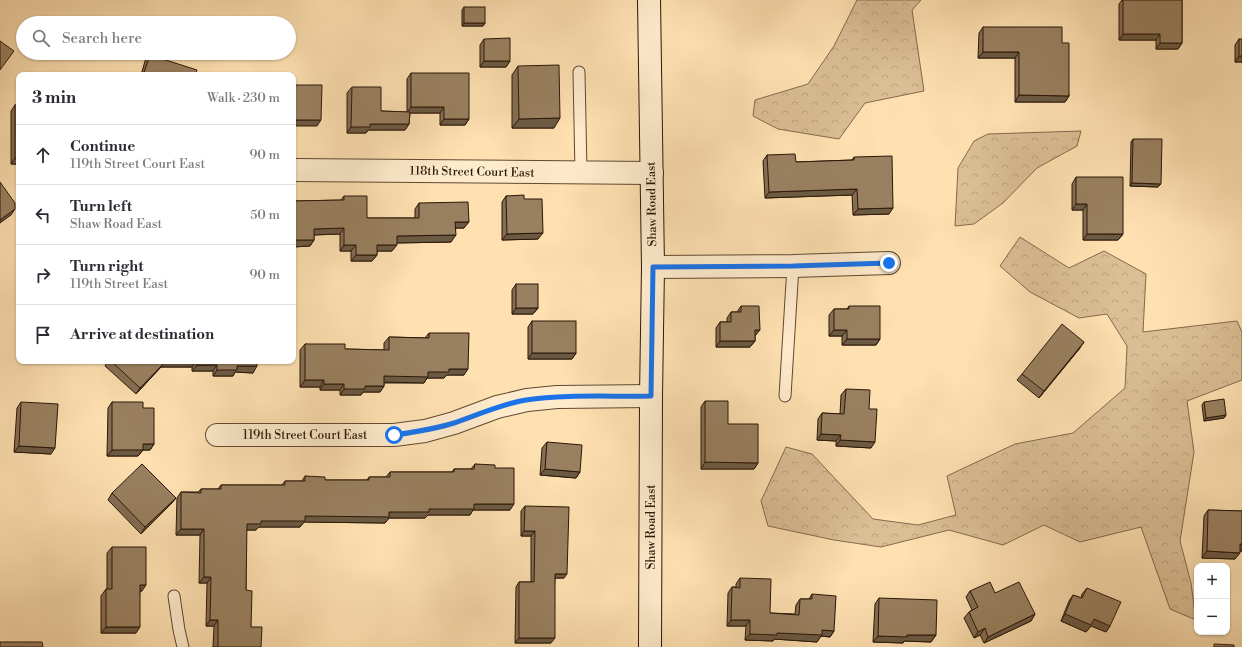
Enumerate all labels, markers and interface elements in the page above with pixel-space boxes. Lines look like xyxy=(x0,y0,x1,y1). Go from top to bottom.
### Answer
search box xyxy=(16,16,296,60)
icon: search xyxy=(30,27,52,49)
text: Search here xyxy=(62,29,142,48)
text: 3 min xyxy=(32,87,76,109)
text: Walk · 230 m xyxy=(207,90,280,106)
text: Continue xyxy=(70,137,135,156)
icon: ahead xyxy=(32,144,54,166)
text: 90 m xyxy=(249,147,280,163)
text: 119th Street Court East xyxy=(70,156,205,172)
street label: Shaw Road East xyxy=(644,161,660,247)
street label: 118th Street Court East xyxy=(409,163,535,181)
text: Turn left xyxy=(70,197,132,216)
icon: left xyxy=(32,204,54,226)
text: 50 m xyxy=(250,207,280,223)
text: Shaw Road East xyxy=(70,216,162,232)
route end xyxy=(880,254,898,272)
text: Turn right xyxy=(70,257,144,276)
icon: right xyxy=(32,264,54,286)
text: 90 m xyxy=(249,267,280,283)
text: 119th Street East xyxy=(70,276,168,292)
icon: arrive xyxy=(32,324,54,346)
text: Arrive at destination xyxy=(70,325,214,344)
route start xyxy=(385,426,403,444)
street label: 119th Street Court East xyxy=(243,428,368,443)
street label: Shaw Road East xyxy=(644,484,659,570)
map controls xyxy=(1194,563,1230,635)
button: + xyxy=(1194,563,1230,599)
button: − xyxy=(1194,599,1230,635)

